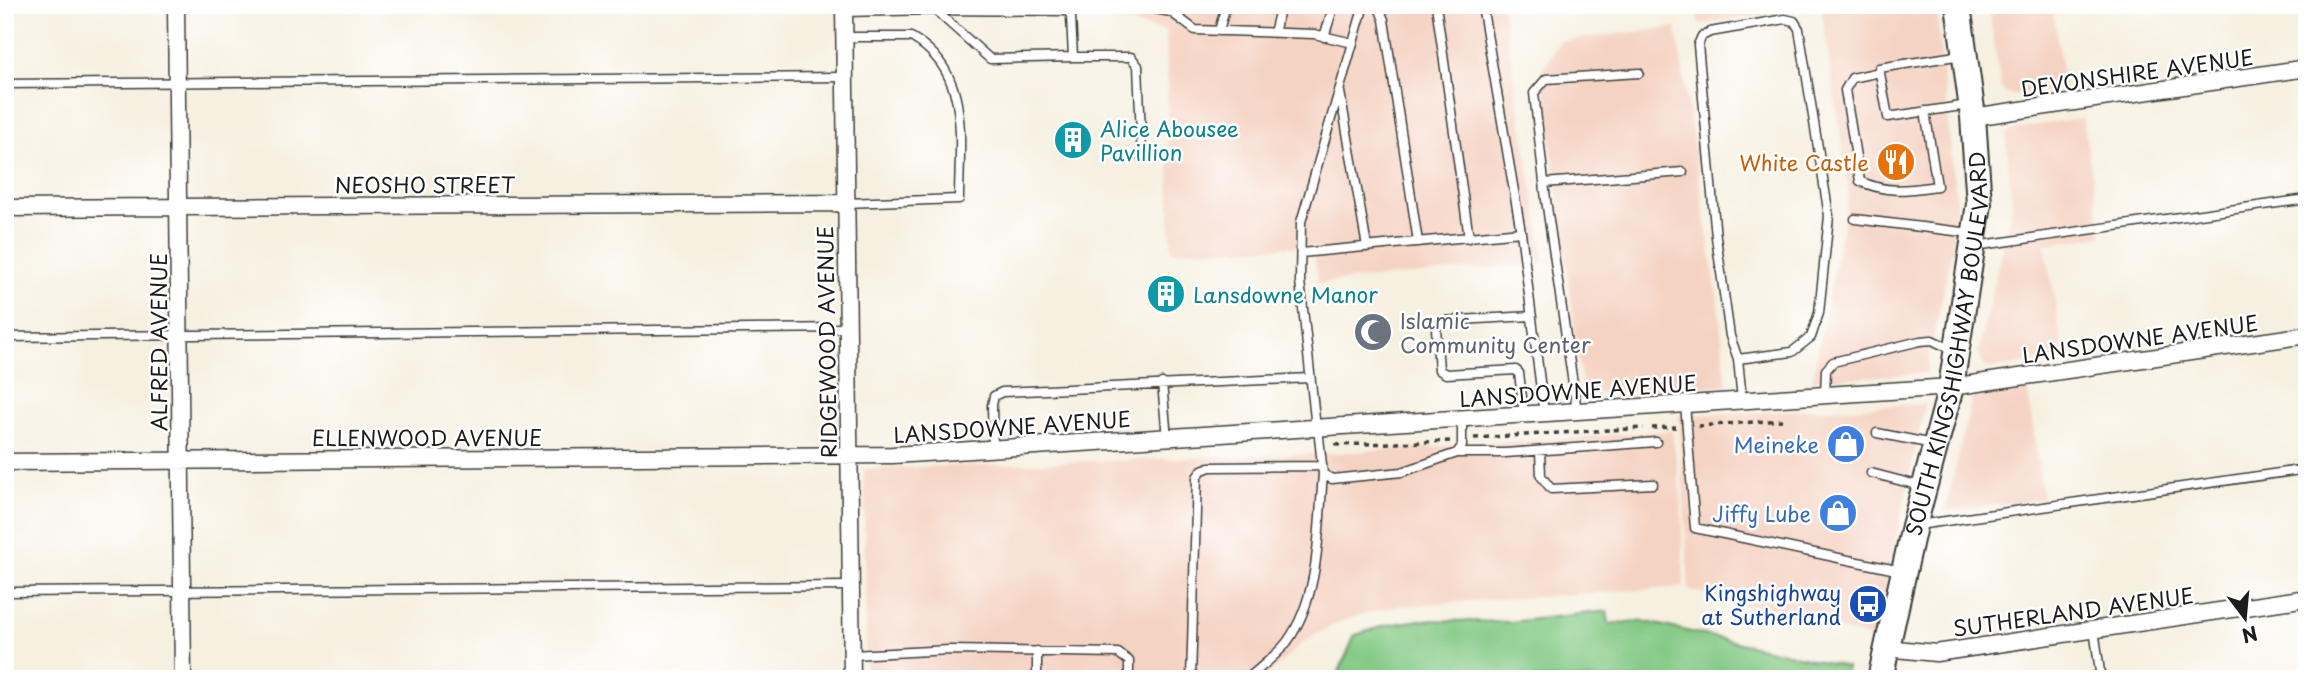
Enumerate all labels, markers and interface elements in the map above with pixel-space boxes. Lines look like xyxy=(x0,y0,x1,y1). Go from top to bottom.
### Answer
street label: DEVONSHIRE AVENUE xyxy=(2019,40,2255,104)
place label: Alice Abousee Pavillion xyxy=(1100,112,1239,168)
building icon: Alice Abousee Pavillion xyxy=(1052,119,1094,161)
restaurant icon: White Castle xyxy=(1875,141,1917,183)
place label: White Castle xyxy=(1740,146,1869,178)
street label: SOUTH KINGSHIGHWAY BOULEVARD xyxy=(1896,150,1996,538)
street label: NEOSHO STREET xyxy=(335,168,516,200)
street label: RIDGEWOOD AVENUE xyxy=(808,225,844,459)
street label: ALFRED AVENUE xyxy=(142,253,174,431)
building icon: Lansdowne Manor xyxy=(1145,273,1187,315)
place label: Lansdowne Manor xyxy=(1193,278,1378,310)
place label: Islamic Community Center xyxy=(1400,304,1591,360)
street label: LANSDOWNE AVENUE xyxy=(2020,306,2260,370)
mosque icon: Islamic Community Center xyxy=(1352,311,1394,353)
street label: LANSDOWNE AVENUE xyxy=(1458,366,1698,414)
street label: LANSDOWNE AVENUE xyxy=(892,402,1132,450)
street label: ELLENWOOD AVENUE xyxy=(312,421,542,453)
shop icon: Meineke xyxy=(1825,423,1867,465)
place label: Meineke xyxy=(1734,428,1819,460)
shop icon: Jiffy Lube xyxy=(1817,492,1859,534)
place label: Jiffy Lube xyxy=(1712,497,1811,529)
place label: Kingshighway at Sutherland xyxy=(1701,576,1841,632)
street label: SUTHERLAND AVENUE xyxy=(1950,578,2196,644)
north arrow xyxy=(2210,582,2280,652)
bus stop icon: Kingshighway at Sutherland xyxy=(1847,583,1889,625)
text: N xyxy=(2239,620,2261,651)

